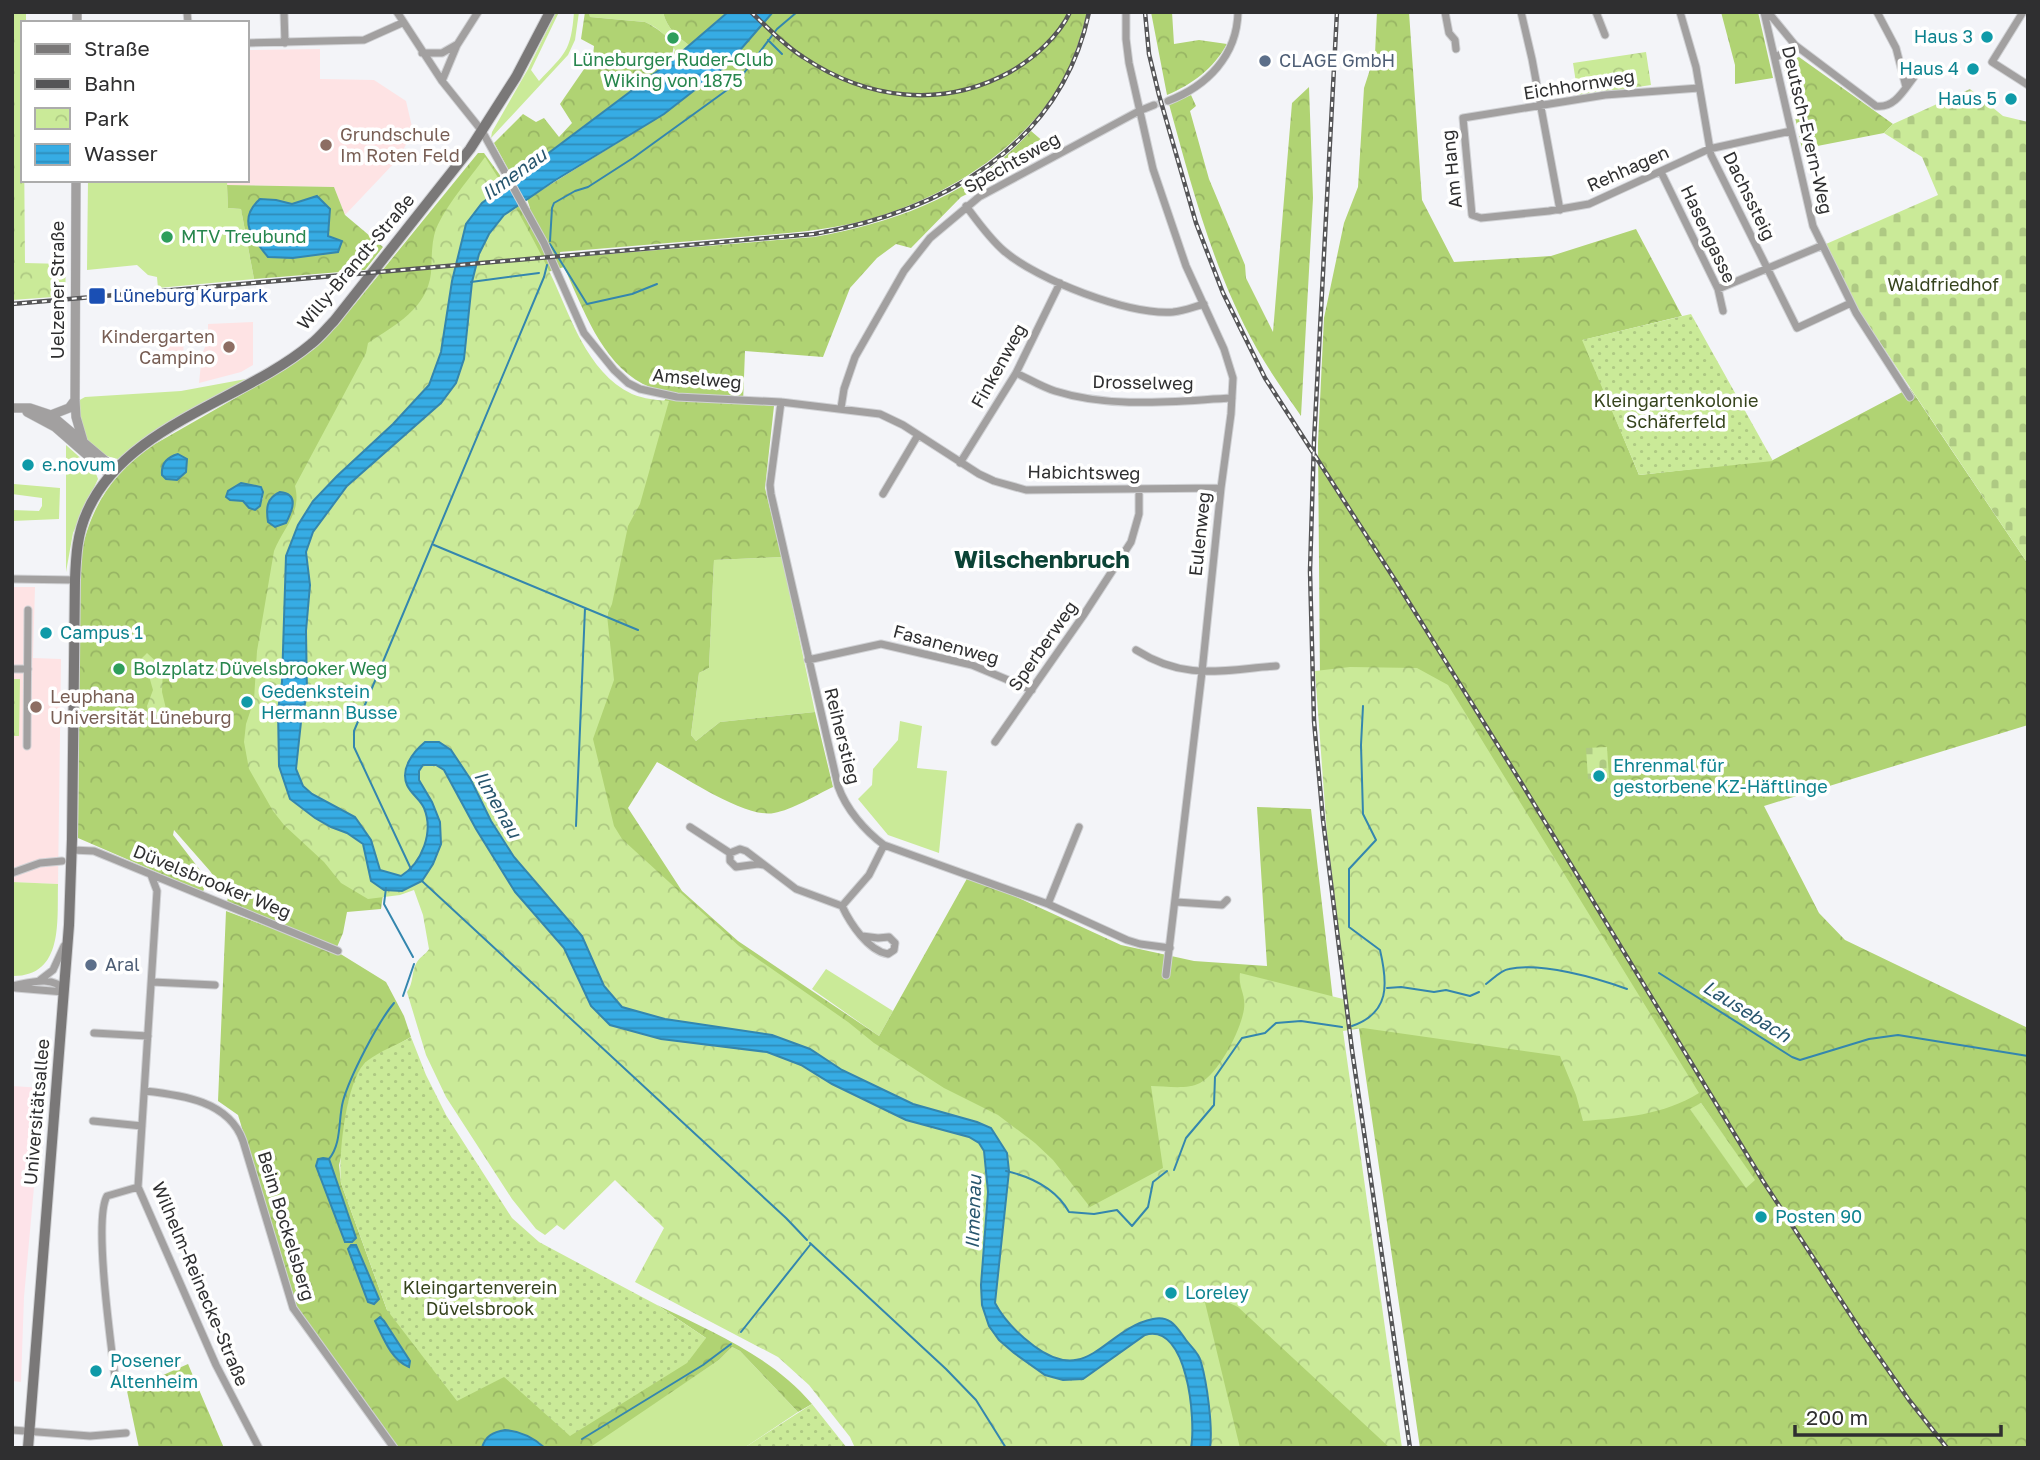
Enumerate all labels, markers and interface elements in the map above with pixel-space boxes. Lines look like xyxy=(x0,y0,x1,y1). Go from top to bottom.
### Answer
legend xyxy=(21,21,248,182)
place label: Haus 3 xyxy=(1914,25,1973,47)
marker: Haus 3 xyxy=(1979,29,1995,45)
marker: Lüneburger Ruder-Club Wiking von 1875 xyxy=(665,30,681,46)
text: Straße xyxy=(84,35,150,61)
street label: Deutsch-Evern-Weg xyxy=(1778,43,1838,216)
place label: Lüneburger Ruder-Club Wiking von 1875 xyxy=(572,48,774,91)
place label: CLAGE GmbH xyxy=(1279,49,1395,71)
marker: CLAGE GmbH xyxy=(1257,53,1273,69)
place label: Haus 4 xyxy=(1899,57,1959,79)
marker: Haus 4 xyxy=(1965,61,1981,77)
street label: Eichhornweg xyxy=(1522,64,1636,104)
text: Bahn xyxy=(84,70,136,96)
place label: Haus 5 xyxy=(1938,87,1997,109)
marker: Haus 5 xyxy=(2003,91,2019,107)
text: Park xyxy=(84,105,130,131)
place label: Grundschule Im Roten Feld xyxy=(340,123,460,166)
street label: Spechtsweg xyxy=(960,127,1063,198)
street label: Am Hang xyxy=(1436,129,1466,209)
marker: Grundschule Im Roten Feld xyxy=(318,137,334,153)
text: Wasser xyxy=(84,140,158,166)
street label: Rehhagen xyxy=(1583,140,1672,196)
water label: Ilmenau xyxy=(477,142,552,205)
street label: Dachssteig xyxy=(1719,147,1781,244)
street label: Hasengasse xyxy=(1677,181,1741,286)
street label: Willy-Brandt-Straße xyxy=(292,189,419,334)
street label: Uelzener Straße xyxy=(46,221,68,359)
place label: MTV Treubund xyxy=(181,225,307,247)
marker: MTV Treubund xyxy=(159,229,175,245)
park label: Waldfriedhof xyxy=(1887,273,1999,295)
place label: Lüneburg Kurpark xyxy=(113,284,268,306)
marker: Lüneburg Kurpark xyxy=(87,286,107,306)
street label: Finkenweg xyxy=(966,319,1030,412)
place label: Kindergarten Campino xyxy=(101,325,215,368)
marker: Kindergarten Campino xyxy=(221,339,237,355)
street label: Amselweg xyxy=(652,363,743,393)
street label: Drosselweg xyxy=(1092,370,1194,394)
park label: Kleingartenkolonie Schäferfeld xyxy=(1594,389,1758,432)
place label: e.novum xyxy=(42,453,116,475)
marker: e.novum xyxy=(20,457,36,473)
street label: Habichtsweg xyxy=(1027,460,1141,484)
street label: Eulenweg xyxy=(1184,491,1214,577)
district label: Wilschenbruch xyxy=(954,544,1130,573)
street label: Sperberweg xyxy=(1003,596,1081,695)
street label: Fasanenweg xyxy=(891,619,1002,669)
place label: Campus 1 xyxy=(60,621,143,643)
marker: Campus 1 xyxy=(38,625,54,641)
place label: Bolzplatz Düvelsbrooker Weg xyxy=(133,657,387,679)
marker: Bolzplatz Düvelsbrooker Weg xyxy=(111,661,127,677)
place label: Gedenkstein Hermann Busse xyxy=(261,680,397,723)
place label: Leuphana Universität Lüneburg xyxy=(50,685,232,728)
street label: Reiherstieg xyxy=(820,685,866,786)
marker: Gedenkstein Hermann Busse xyxy=(239,694,255,710)
marker: Leuphana Universität Lüneburg xyxy=(28,699,44,715)
place label: Ehrenmal für gestorbene KZ-Häftlinge xyxy=(1613,754,1828,797)
water label: Ilmenau xyxy=(470,766,528,843)
marker: Ehrenmal für gestorbene KZ-Häftlinge xyxy=(1591,768,1607,784)
street label: Düvelsbrooker Weg xyxy=(130,839,295,923)
place label: Aral xyxy=(105,953,140,975)
marker: Aral xyxy=(83,957,99,973)
water label: Lausebach xyxy=(1699,975,1796,1047)
street label: Universitätsallee xyxy=(19,1038,53,1186)
street label: Beim Bockelsberg xyxy=(254,1148,320,1303)
water label: Ilmenau xyxy=(960,1173,985,1249)
street label: Wilhelm-Reinecke-Straße xyxy=(148,1178,254,1389)
place label: Posten 90 xyxy=(1775,1205,1862,1227)
marker: Posten 90 xyxy=(1753,1209,1769,1225)
park label: Kleingartenverein Düvelsbrook xyxy=(403,1276,557,1319)
place label: Loreley xyxy=(1185,1281,1249,1303)
marker: Loreley xyxy=(1163,1285,1179,1301)
place label: Posener Altenheim xyxy=(110,1349,198,1392)
marker: Posener Altenheim xyxy=(88,1363,104,1379)
scale bar xyxy=(1795,1394,2002,1438)
text: 200 m xyxy=(1806,1404,1868,1430)

